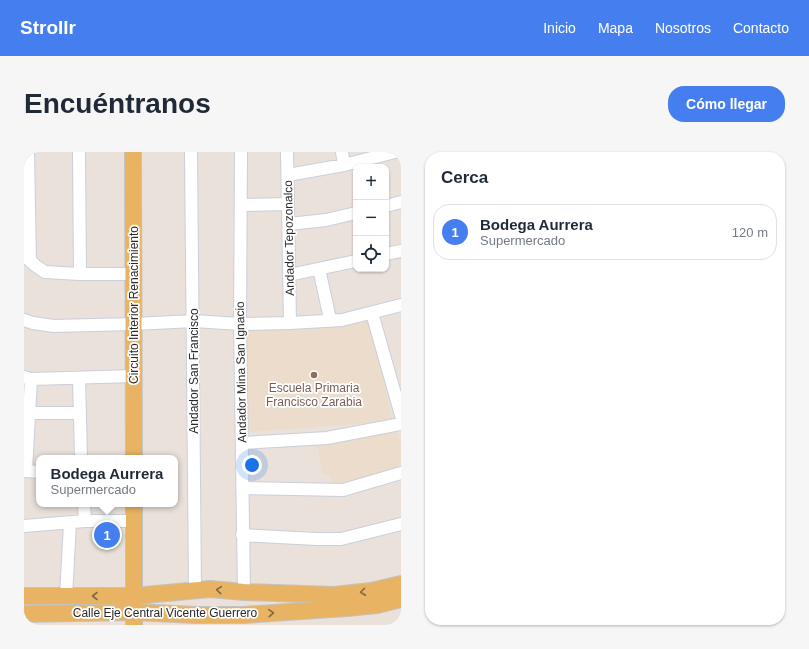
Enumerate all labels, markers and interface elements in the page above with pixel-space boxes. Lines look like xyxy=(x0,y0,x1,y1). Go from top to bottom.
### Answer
text: Strollr xyxy=(20,17,76,38)
text: Inicio xyxy=(543,20,576,36)
text: Mapa xyxy=(598,20,633,36)
text: Nosotros xyxy=(655,20,711,36)
text: Contacto xyxy=(733,20,789,36)
button: Cómo llegar xyxy=(668,86,785,122)
text: Encuéntranos xyxy=(24,88,211,119)
map controls xyxy=(353,164,389,272)
button: + xyxy=(353,164,389,200)
text: Cerca xyxy=(441,168,488,187)
street label: Andador Tepozonalco xyxy=(281,180,297,296)
button: − xyxy=(353,200,389,236)
text: Bodega Aurrera xyxy=(480,216,593,233)
text: 1 xyxy=(451,225,459,240)
text: 120 m xyxy=(732,225,768,240)
street label: Circuito Interior Renacimiento xyxy=(127,226,141,384)
text: Supermercado xyxy=(480,233,565,248)
button: locate xyxy=(353,236,389,272)
street label: Andador Mina San Ignacio xyxy=(233,301,249,443)
street label: Andador San Francisco xyxy=(187,308,201,434)
marker: Escuela Primaria Francisco Zarabia xyxy=(309,370,319,380)
place label: Escuela Primaria Francisco Zarabia xyxy=(266,381,362,409)
popup xyxy=(36,455,178,507)
your location xyxy=(242,455,262,475)
text: Bodega Aurrera xyxy=(51,465,163,482)
text: Supermercado xyxy=(51,482,136,497)
pin: 1 xyxy=(94,520,120,550)
one-way arrow xyxy=(216,585,222,594)
one-way arrow xyxy=(360,587,366,596)
one-way arrow xyxy=(92,592,98,600)
street label: Calle Eje Central Vicente Guerrero xyxy=(73,606,258,620)
one-way arrow xyxy=(268,608,274,617)

